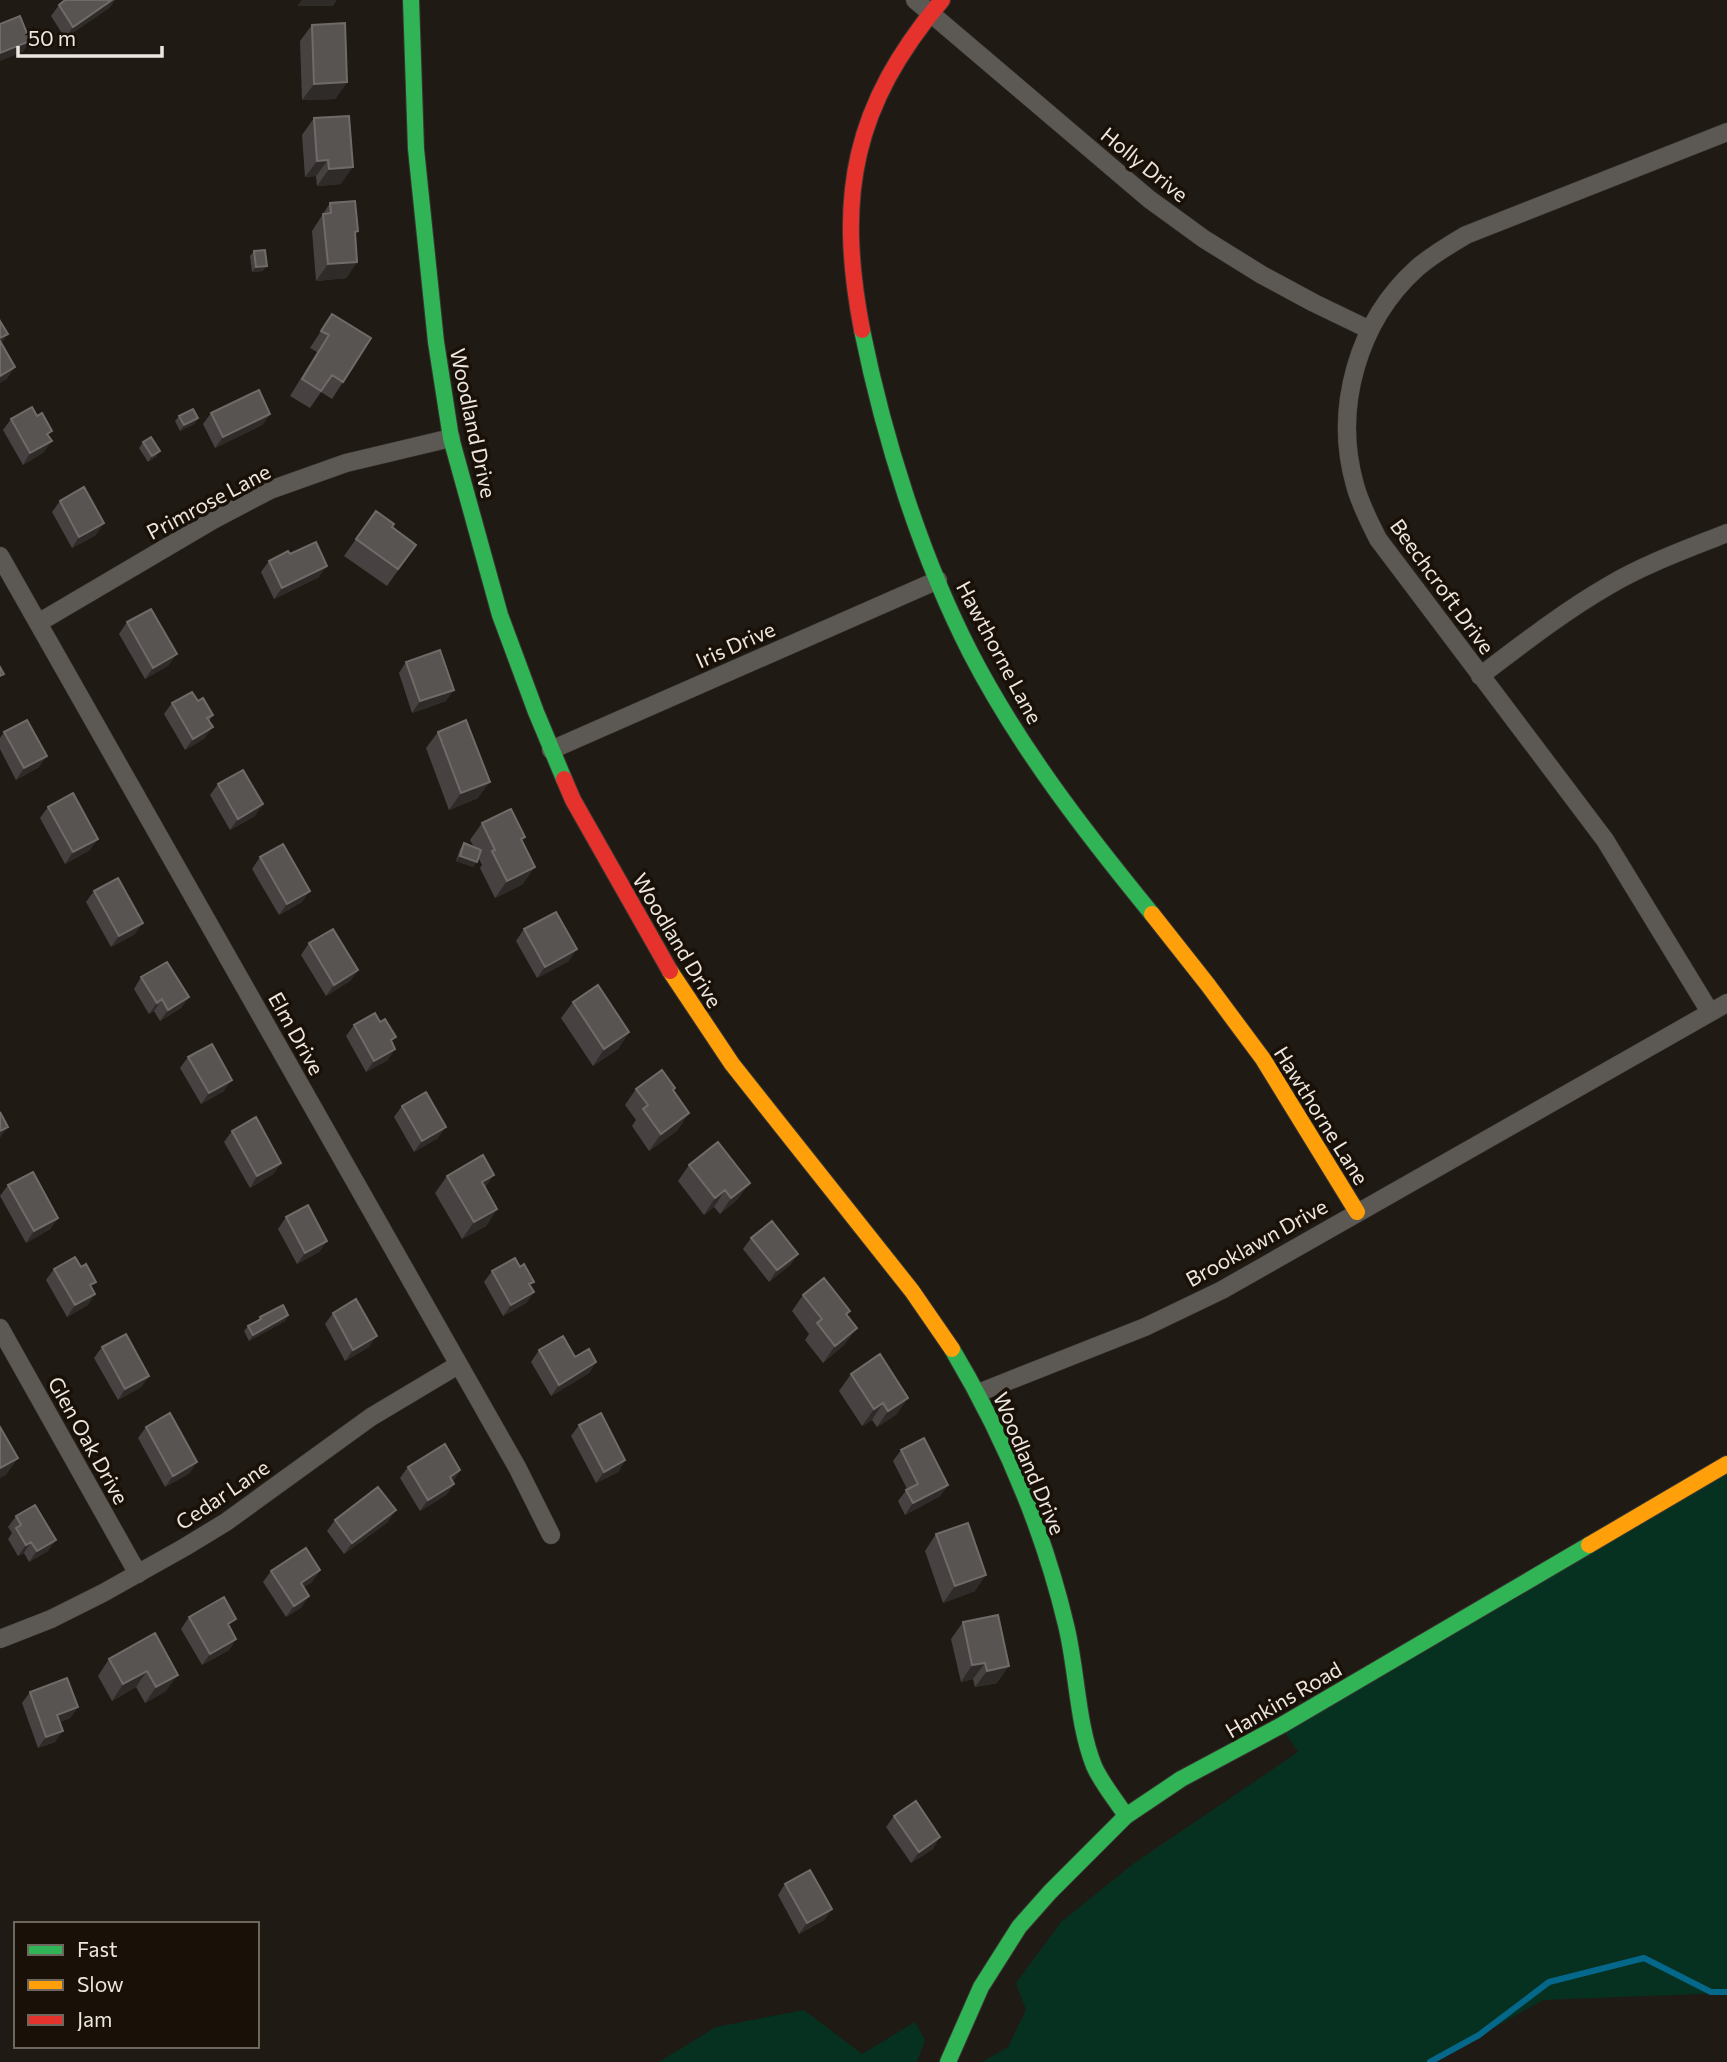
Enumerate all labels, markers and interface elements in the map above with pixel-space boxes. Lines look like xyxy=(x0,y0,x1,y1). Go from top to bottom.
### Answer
scale bar xyxy=(18,14,161,58)
text: 50 m xyxy=(28,25,76,50)
street label: Holly Drive xyxy=(1096,121,1194,207)
street label: Woodland Drive xyxy=(446,346,502,500)
street label: Primrose Lane xyxy=(142,458,274,544)
street label: Beechcroft Drive xyxy=(1386,514,1500,658)
street label: Hawthorne Lane xyxy=(952,576,1048,728)
street label: Iris Drive xyxy=(692,616,778,672)
street label: Woodland Drive xyxy=(628,868,728,1012)
street label: Elm Drive xyxy=(264,987,330,1079)
street label: Hawthorne Lane xyxy=(1270,1041,1374,1189)
street label: Brooklawn Drive xyxy=(1181,1193,1331,1291)
street label: Glen Oak Drive xyxy=(44,1372,134,1508)
street label: Woodland Drive xyxy=(989,1388,1071,1538)
street label: Cedar Lane xyxy=(171,1454,273,1534)
street label: Hankins Road xyxy=(1220,1656,1346,1742)
legend xyxy=(14,1922,259,2048)
text: Fast xyxy=(77,1936,118,1961)
text: Slow xyxy=(77,1971,124,1996)
text: Jam xyxy=(77,2006,112,2031)

